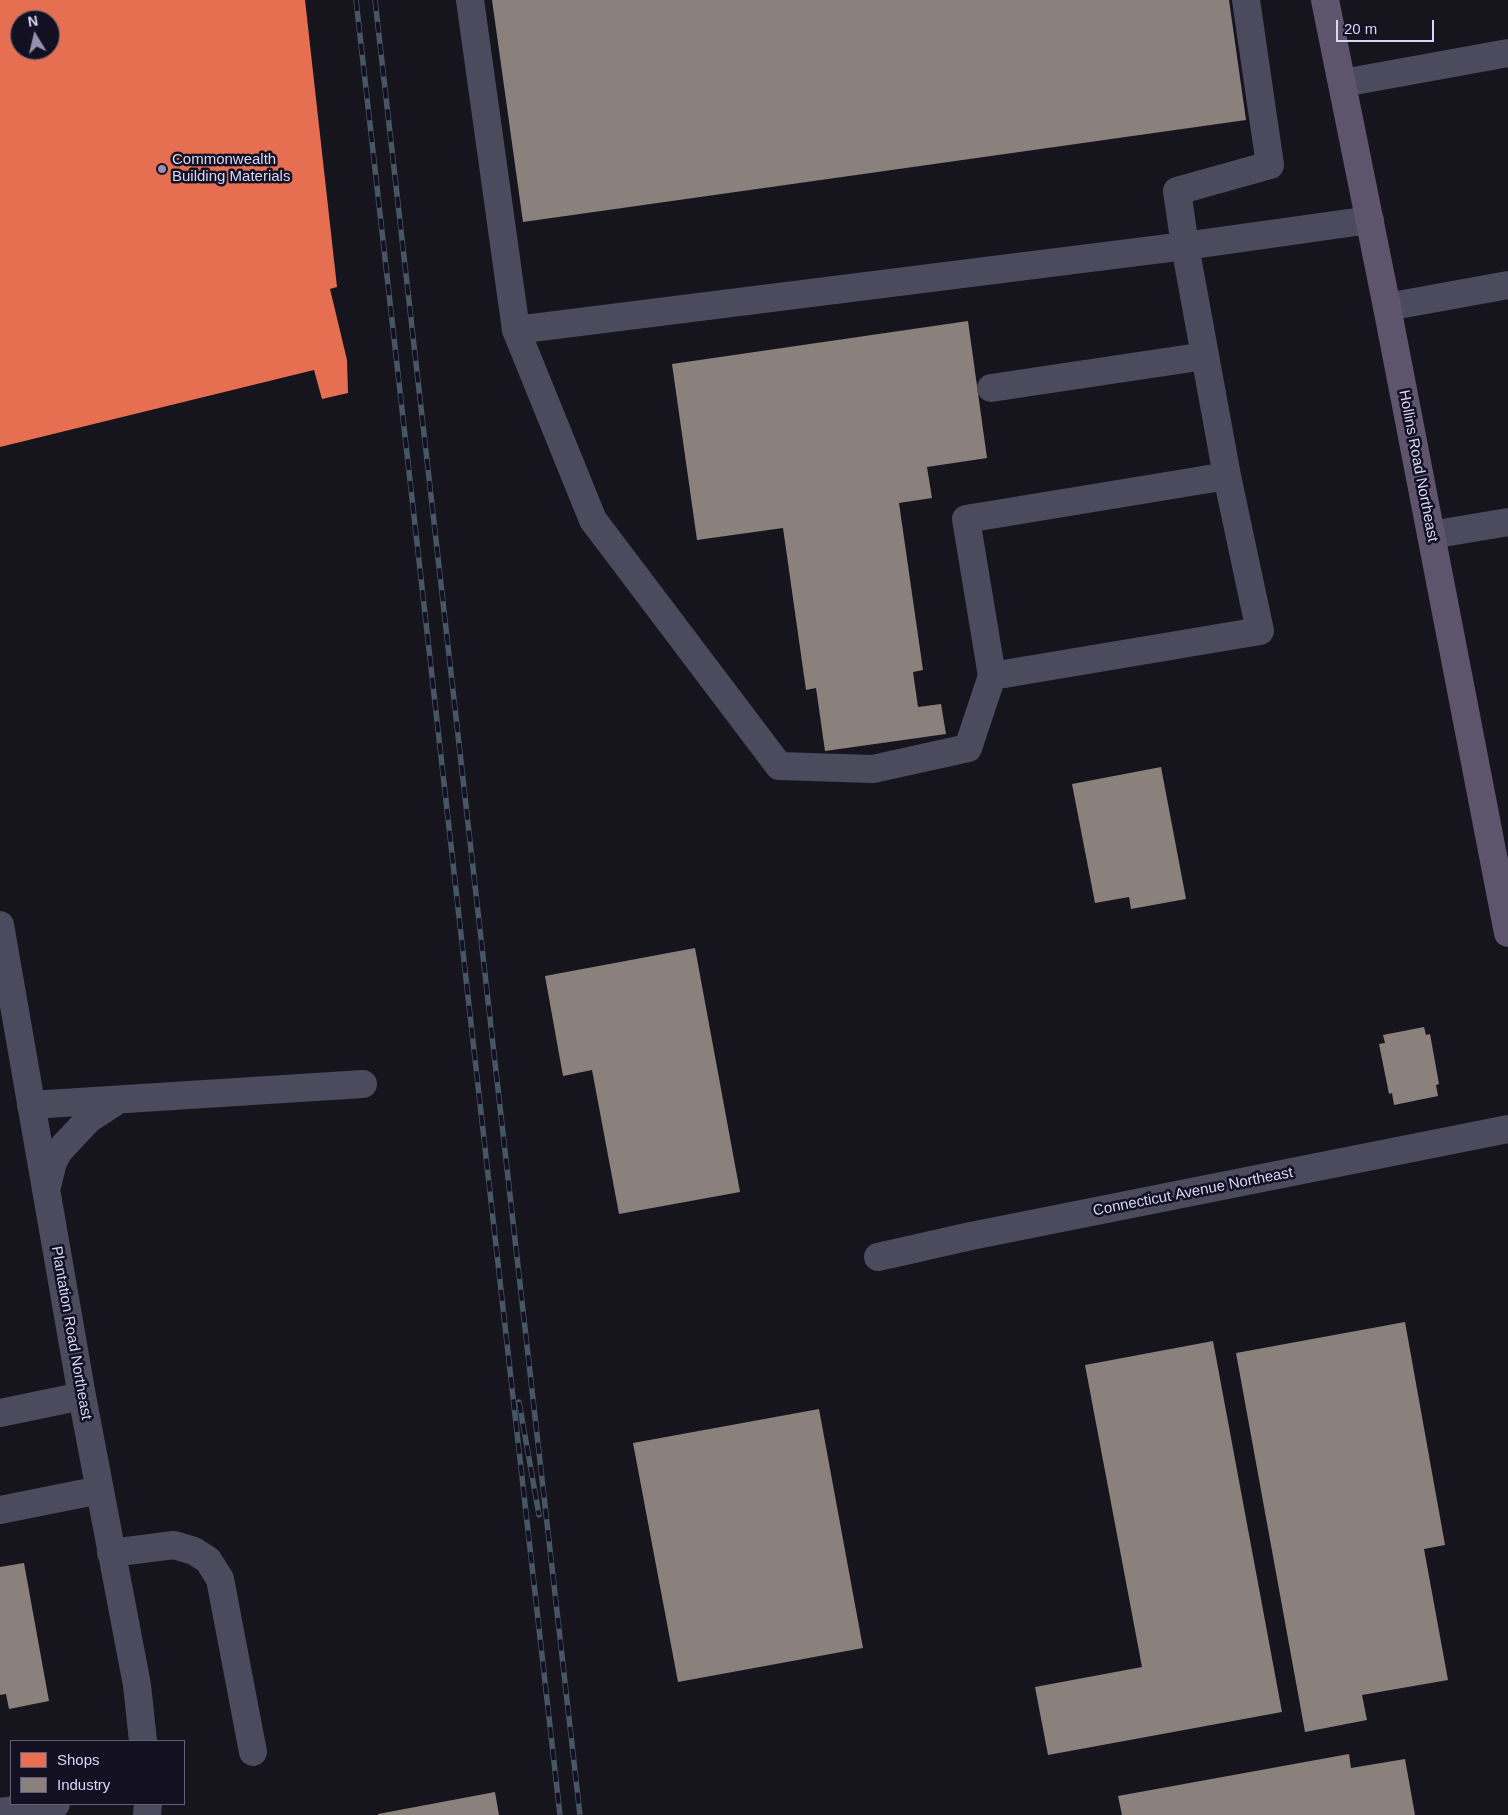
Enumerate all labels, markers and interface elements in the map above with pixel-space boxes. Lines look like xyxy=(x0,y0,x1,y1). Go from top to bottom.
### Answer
north arrow xyxy=(10,10,60,60)
scale bar xyxy=(1338,10,1436,42)
text: N xyxy=(27,12,39,30)
text: 20 m xyxy=(1344,20,1377,37)
place label: Commonwealth Building Materials xyxy=(172,151,290,186)
marker: Commonwealth Building Materials xyxy=(156,163,168,175)
street label: Hollins Road Northeast xyxy=(1394,389,1442,543)
street label: Connecticut Avenue Northeast xyxy=(1092,1164,1294,1220)
street label: Plantation Road Northeast xyxy=(47,1245,95,1421)
legend xyxy=(10,1740,185,1805)
text: Shops xyxy=(57,1751,100,1768)
text: Industry xyxy=(57,1776,110,1793)

